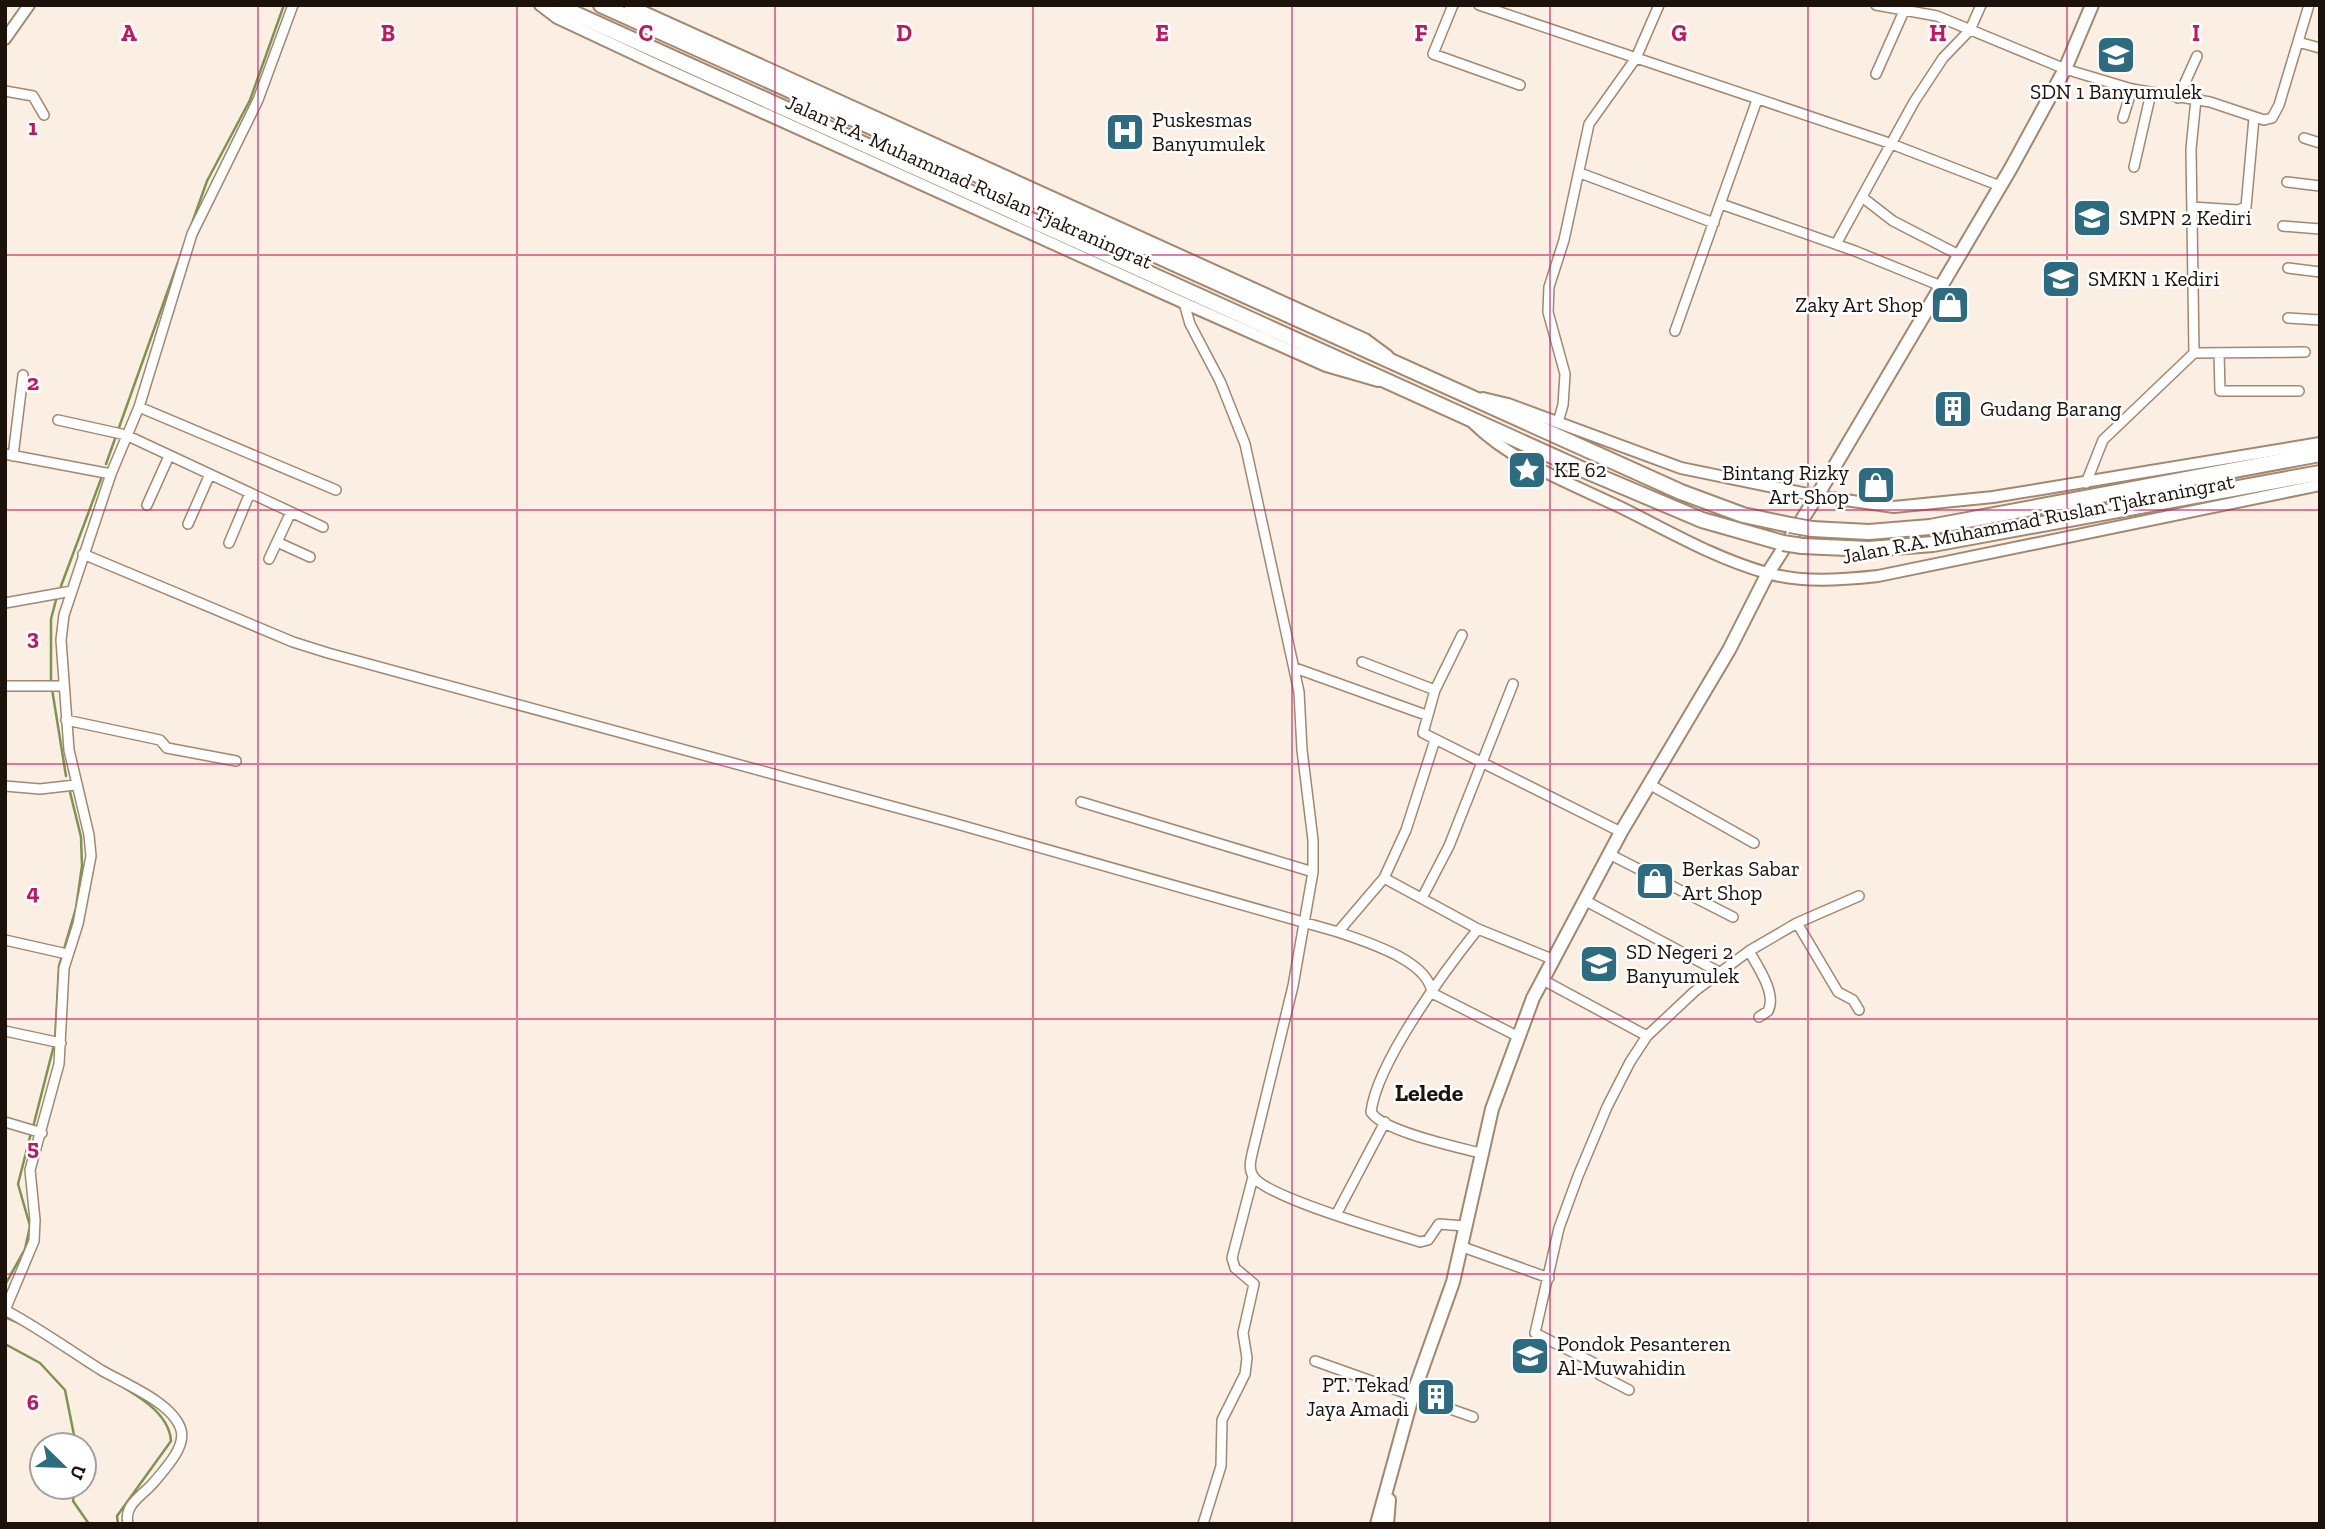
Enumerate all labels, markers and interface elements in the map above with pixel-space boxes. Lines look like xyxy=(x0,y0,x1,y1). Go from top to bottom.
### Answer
text: A xyxy=(121,19,137,47)
text: B xyxy=(381,19,395,47)
text: C xyxy=(639,19,653,47)
text: D xyxy=(896,19,912,47)
text: E xyxy=(1155,19,1169,47)
text: F xyxy=(1414,19,1428,47)
text: G xyxy=(1671,19,1687,47)
text: H xyxy=(1929,19,1947,47)
text: I xyxy=(2192,19,2200,47)
school or university icon: SDN 1 Banyumulek xyxy=(2095,34,2137,76)
place label: SDN 1 Banyumulek xyxy=(2030,79,2202,104)
street label: Jalan R.A. Muhammad Ruslan Tjakraningrat xyxy=(781,89,1157,275)
place label: Puskesmas Banyumulek xyxy=(1152,107,1265,156)
hospital icon: Puskesmas Banyumulek xyxy=(1104,111,1146,153)
text: 1 xyxy=(28,113,38,141)
school or university icon: SMPN 2 Kediri xyxy=(2071,197,2113,239)
place label: SMPN 2 Kediri xyxy=(2119,205,2252,230)
school or university icon: SMKN 1 Kediri xyxy=(2040,258,2082,300)
place label: SMKN 1 Kediri xyxy=(2088,266,2219,291)
shop icon: Zaky Art Shop xyxy=(1929,284,1971,326)
place label: Zaky Art Shop xyxy=(1795,292,1923,317)
text: 2 xyxy=(27,368,39,396)
building icon: Gudang Barang xyxy=(1932,388,1974,430)
place label: Gudang Barang xyxy=(1980,396,2122,421)
place icon: KE 62 xyxy=(1506,449,1548,491)
place label: KE 62 xyxy=(1554,457,1607,482)
place label: Bintang Rizky Art Shop xyxy=(1722,460,1849,509)
shop icon: Bintang Rizky Art Shop xyxy=(1855,464,1897,506)
street label: Jalan R.A. Muhammad Ruslan Tjakraningrat xyxy=(1840,468,2237,570)
text: 3 xyxy=(27,623,39,651)
place label: Berkas Sabar Art Shop xyxy=(1682,856,1800,905)
shop icon: Berkas Sabar Art Shop xyxy=(1634,860,1676,902)
text: 4 xyxy=(26,878,40,906)
place label: SD Negeri 2 Banyumulek xyxy=(1626,939,1739,988)
school or university icon: SD Negeri 2 Banyumulek xyxy=(1578,943,1620,985)
district label: Lelede xyxy=(1395,1078,1464,1107)
text: 5 xyxy=(27,1133,39,1161)
place label: Pondok Pesanteren Al-Muwahidin xyxy=(1557,1331,1731,1380)
school or university icon: Pondok Pesanteren Al-Muwahidin xyxy=(1509,1335,1551,1377)
place label: PT. Tekad Jaya Amadi xyxy=(1306,1372,1409,1421)
building icon: PT. Tekad Jaya Amadi xyxy=(1415,1376,1457,1418)
text: 6 xyxy=(27,1388,39,1416)
north arrow xyxy=(28,1431,98,1501)
text: U xyxy=(65,1462,91,1484)

